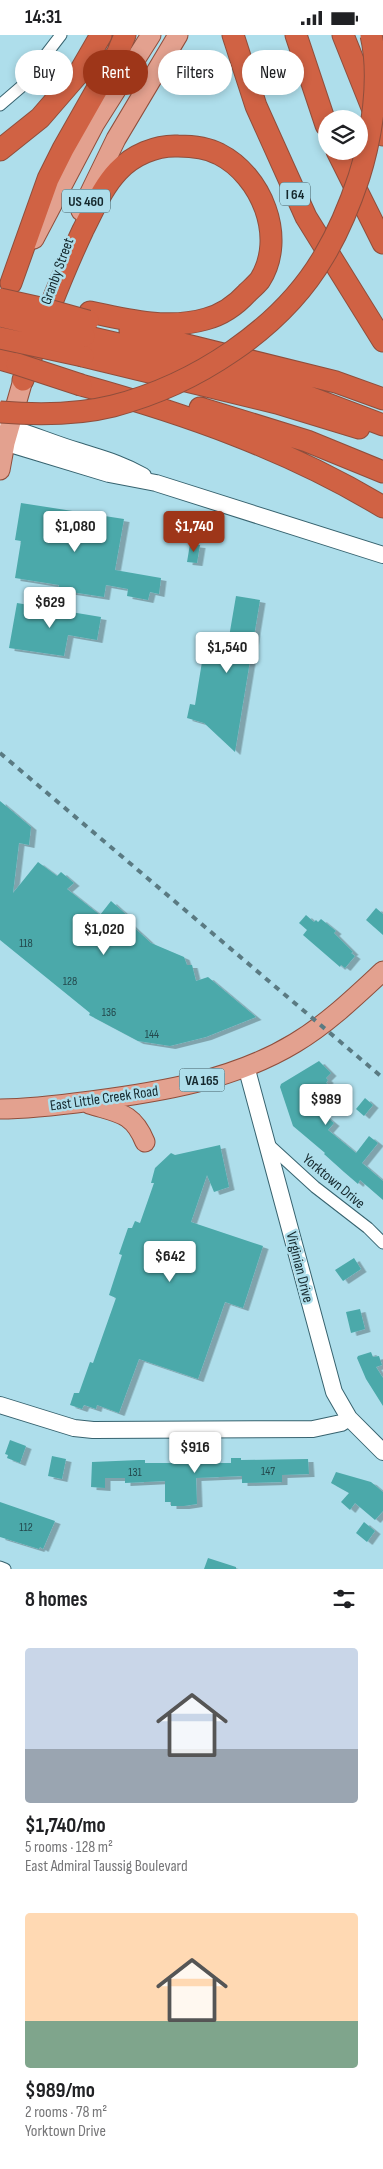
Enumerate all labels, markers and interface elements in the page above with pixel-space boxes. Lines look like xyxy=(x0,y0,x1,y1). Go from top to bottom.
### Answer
text: 14:31 xyxy=(25,6,62,29)
chip: Buy xyxy=(15,50,73,95)
chip: Rent xyxy=(83,50,148,95)
chip: Filters xyxy=(158,50,232,95)
chip: New xyxy=(242,50,304,95)
map controls xyxy=(318,110,368,160)
button: layers xyxy=(318,110,368,160)
road number: I 64 xyxy=(280,183,310,205)
road number: US 460 xyxy=(62,189,110,213)
street label: Granby Street xyxy=(37,235,78,307)
pin: $1,080 xyxy=(34,511,116,553)
pin: $1,740 xyxy=(153,511,235,553)
text: $1,080 xyxy=(54,517,96,536)
text: $1,740 xyxy=(174,517,214,536)
pin: $629 xyxy=(20,587,80,629)
text: $629 xyxy=(35,593,65,612)
pin: $1,540 xyxy=(186,631,268,674)
text: $1,540 xyxy=(207,638,247,657)
pin: $1,020 xyxy=(63,913,145,956)
text: $1,020 xyxy=(84,920,124,939)
house number: 118 xyxy=(19,936,33,951)
house number: 128 xyxy=(63,974,77,989)
house number: 136 xyxy=(102,1005,116,1020)
house number: 144 xyxy=(145,1027,159,1042)
road number: VA 165 xyxy=(180,1069,224,1091)
street label: East Little Creek Road xyxy=(49,1081,159,1116)
pin: $989 xyxy=(296,1083,356,1126)
text: $989 xyxy=(311,1090,341,1109)
street label: Yorktown Drive xyxy=(299,1150,369,1213)
street label: Virginian Drive xyxy=(282,1230,317,1304)
pin: $642 xyxy=(140,1241,200,1283)
text: $642 xyxy=(155,1247,185,1266)
pin: $916 xyxy=(165,1431,225,1474)
text: $916 xyxy=(180,1438,210,1457)
house number: 147 xyxy=(261,1464,275,1479)
house number: 131 xyxy=(128,1465,143,1480)
house number: 112 xyxy=(19,1520,33,1535)
icon: filters xyxy=(330,1585,358,1613)
text: 8 homes xyxy=(25,1587,88,1612)
icon: home xyxy=(147,1680,237,1770)
text: $1,740/mo xyxy=(25,1813,106,1838)
text: 5 rooms · 128 m² xyxy=(25,1838,113,1857)
text: East Admiral Taussig Boulevard xyxy=(25,1857,188,1876)
icon: home xyxy=(147,1945,237,2035)
text: $989/mo xyxy=(25,2078,95,2103)
text: 2 rooms · 78 m² xyxy=(25,2103,107,2122)
text: Yorktown Drive xyxy=(25,2122,106,2141)

